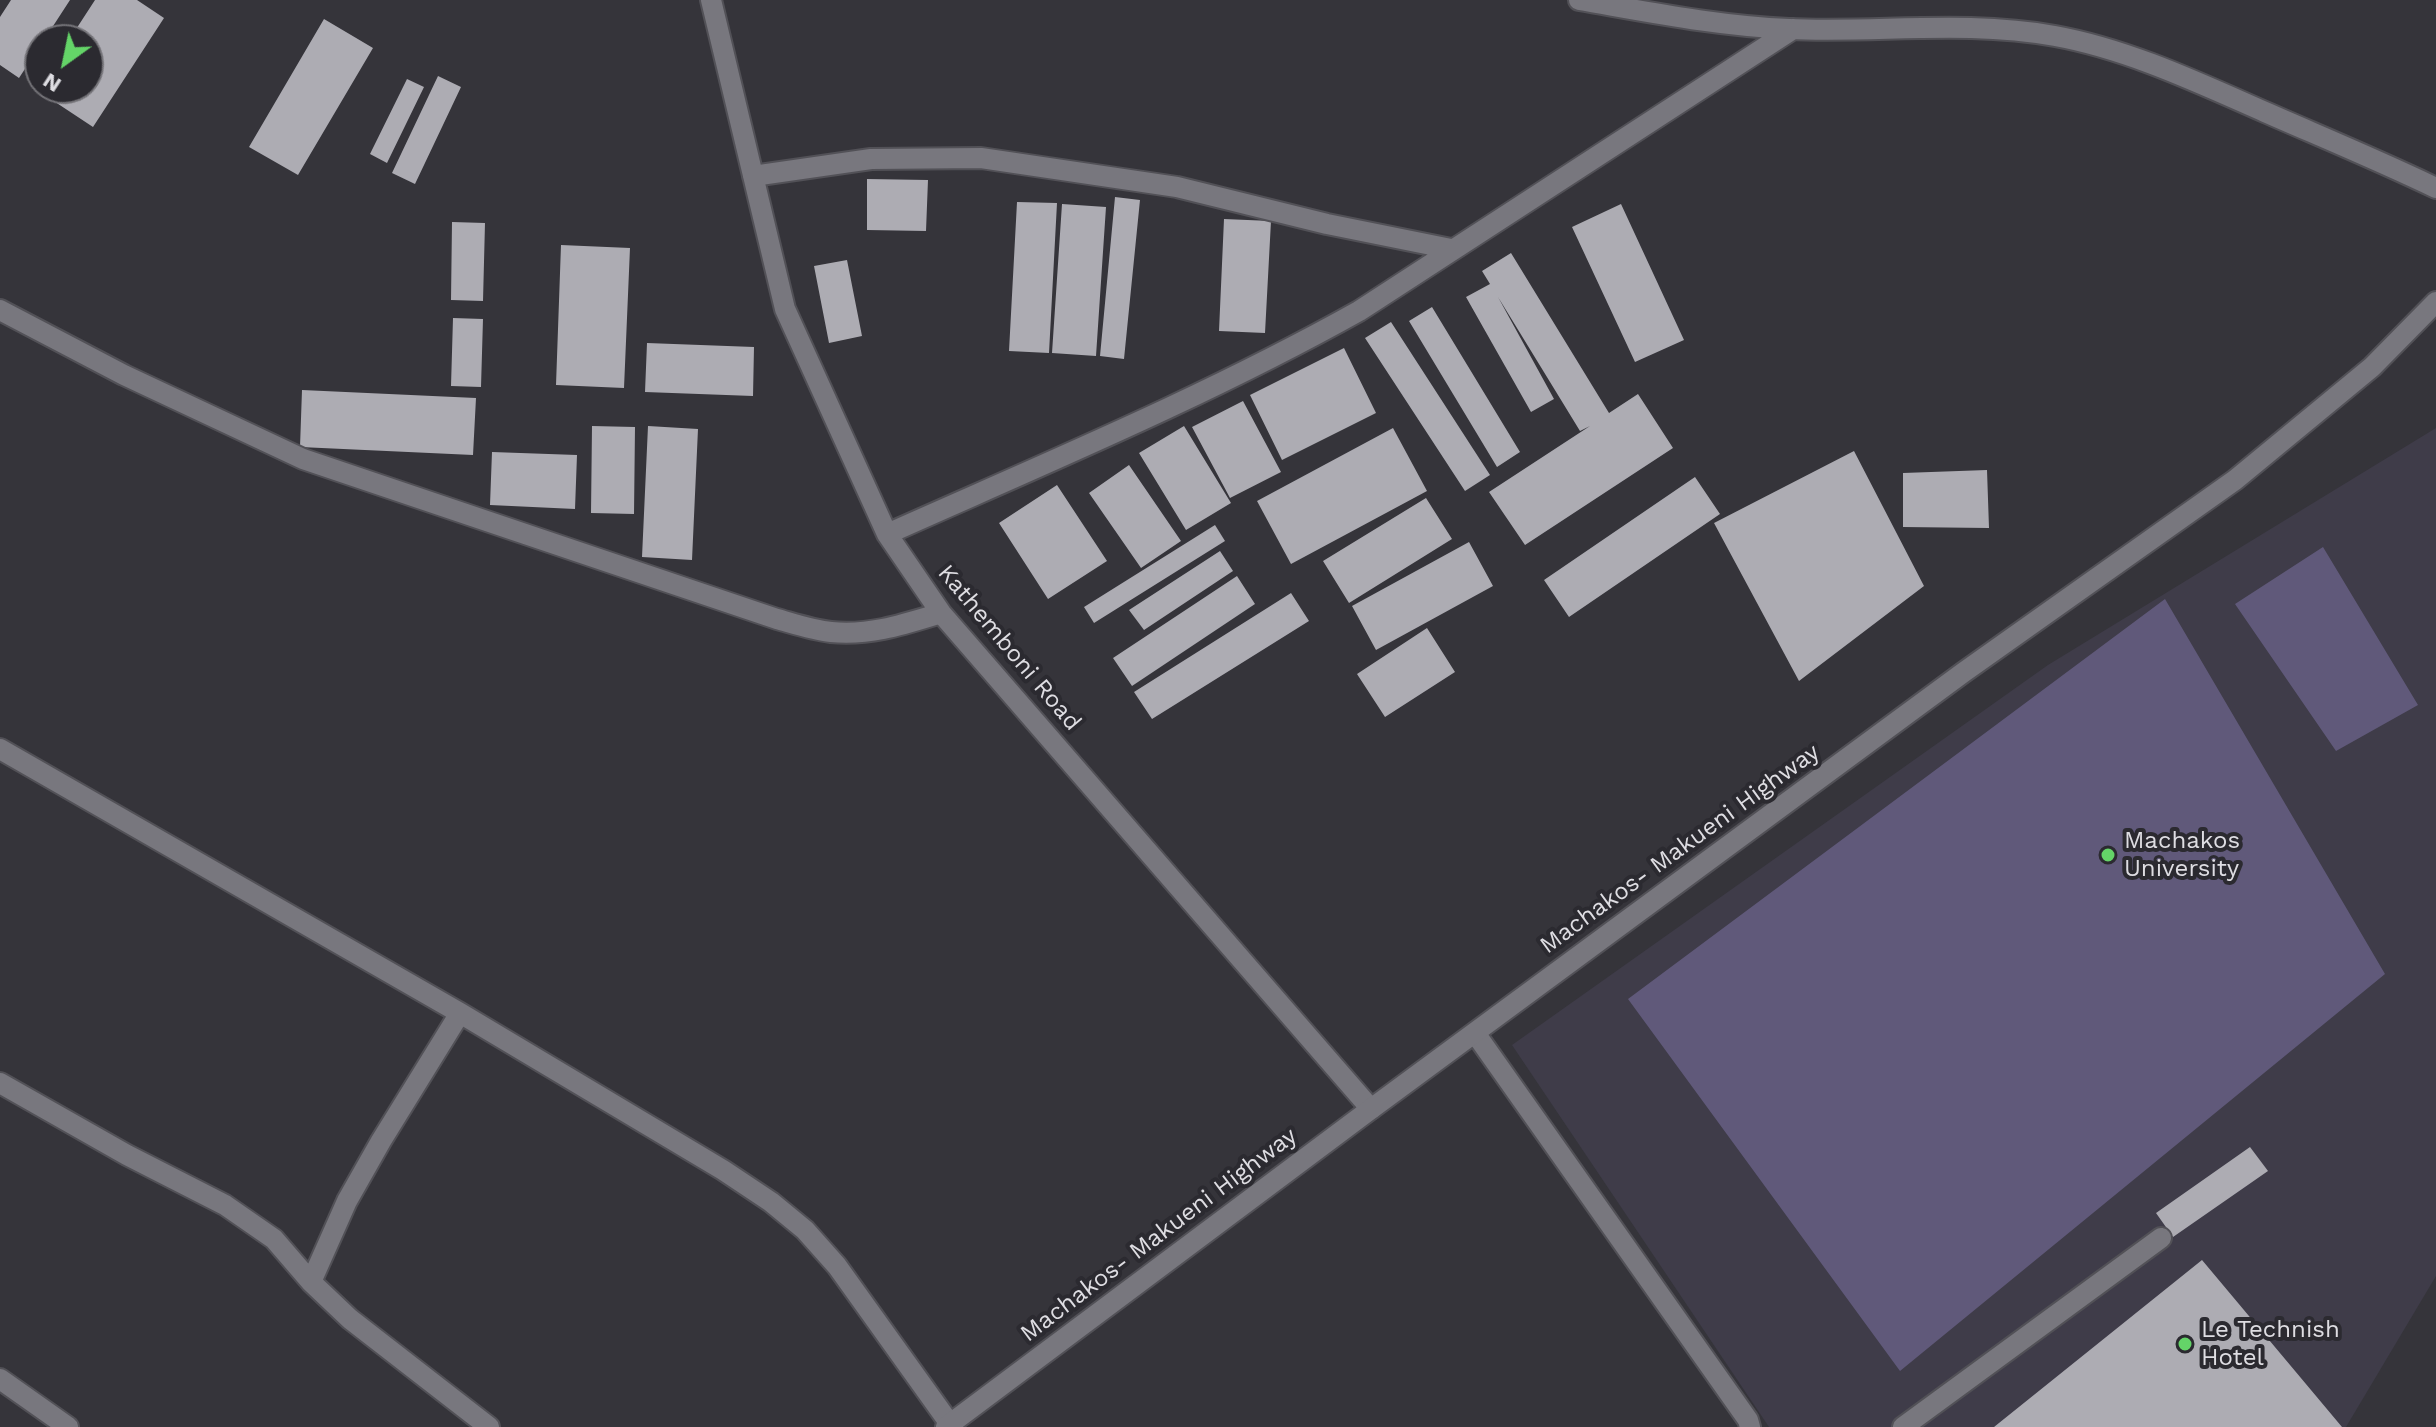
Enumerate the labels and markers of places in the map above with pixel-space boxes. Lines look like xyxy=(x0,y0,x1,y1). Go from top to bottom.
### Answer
place label: Machakos University xyxy=(2124,827,2240,883)
marker: Machakos University xyxy=(2099,846,2117,864)
place label: Le Technish Hotel xyxy=(2201,1316,2340,1372)
marker: Le Technish Hotel xyxy=(2176,1335,2194,1353)

